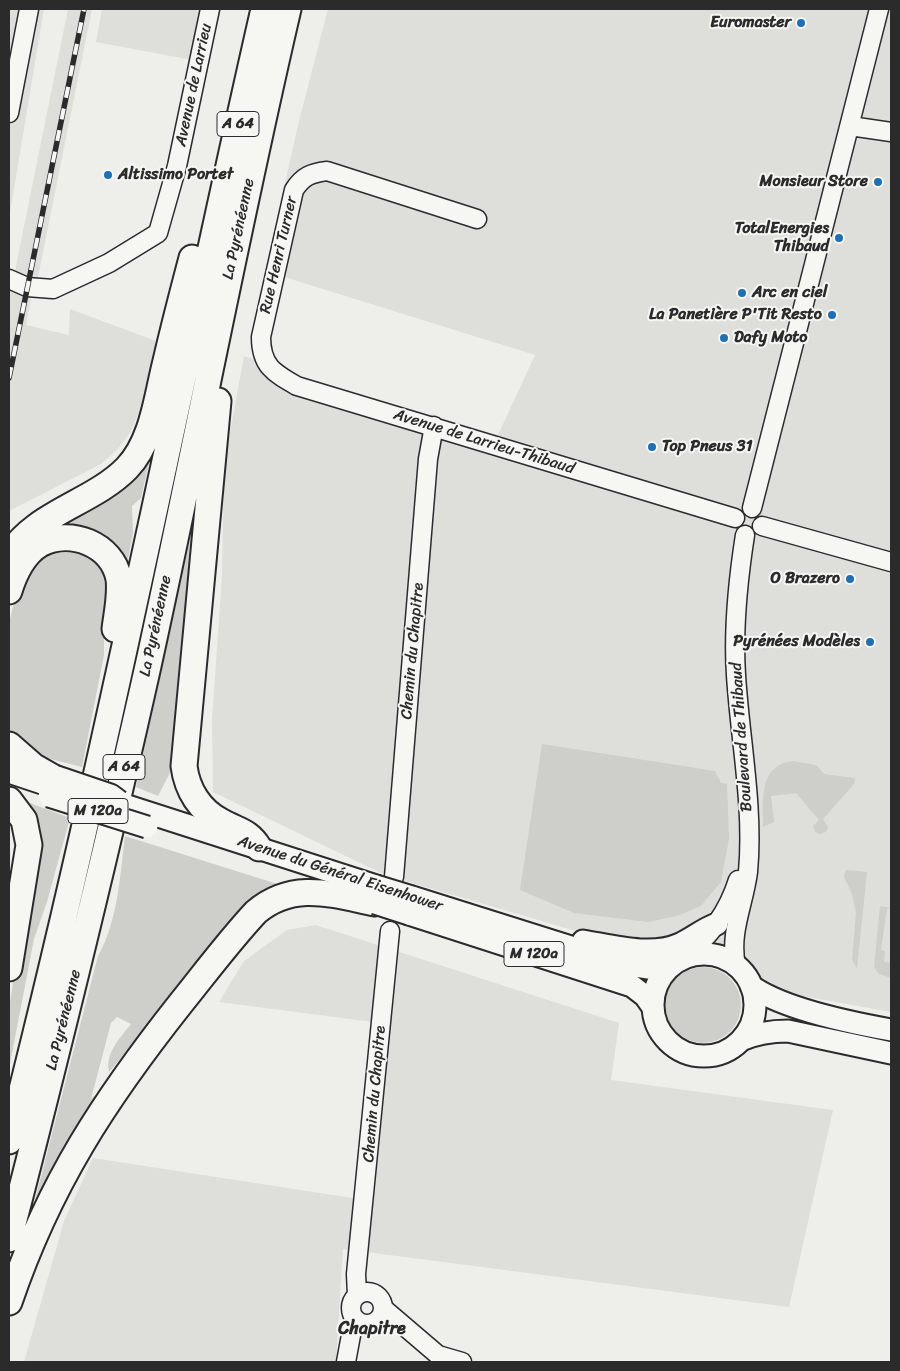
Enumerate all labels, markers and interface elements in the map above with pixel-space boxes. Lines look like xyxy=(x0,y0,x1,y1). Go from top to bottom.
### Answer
place label: Euromaster xyxy=(710,13,791,33)
marker: Euromaster xyxy=(795,17,807,29)
street label: Avenue de Larrieu xyxy=(172,22,216,148)
road number: A 64 xyxy=(217,112,259,136)
place label: Altissimo Portet xyxy=(118,165,233,185)
marker: Altissimo Portet xyxy=(102,169,114,181)
place label: Monsieur Store xyxy=(759,172,868,192)
marker: Monsieur Store xyxy=(872,176,884,188)
street label: La Pyrénéenne xyxy=(219,177,259,281)
street label: Rue Henri Turner xyxy=(256,194,302,316)
place label: TotalEnergies Thibaud xyxy=(735,219,829,257)
marker: TotalEnergies Thibaud xyxy=(833,232,845,244)
place label: Arc en ciel xyxy=(752,283,827,303)
marker: Arc en ciel xyxy=(736,287,748,299)
place label: La Panetière P'Tit Resto xyxy=(649,305,822,325)
marker: La Panetière P'Tit Resto xyxy=(826,309,838,321)
place label: Dafy Moto xyxy=(734,328,807,348)
marker: Dafy Moto xyxy=(718,332,730,344)
street label: Avenue de Larrieu-Thibaud xyxy=(391,405,577,479)
place label: Top Pneus 31 xyxy=(662,437,752,457)
marker: Top Pneus 31 xyxy=(646,441,658,453)
place label: O Brazero xyxy=(770,569,840,589)
marker: O Brazero xyxy=(844,573,856,585)
street label: La Pyrénéenne xyxy=(136,574,176,678)
street label: Chemin du Chapitre xyxy=(397,582,429,720)
place label: Pyrénées Modèles xyxy=(733,632,860,652)
marker: Pyrénées Modèles xyxy=(864,636,876,648)
street label: Boulevard de Thibaud xyxy=(727,662,757,812)
road number: A 64 xyxy=(103,754,145,780)
road number: M 120a xyxy=(68,798,128,824)
street label: Avenue du Général Eisenhower xyxy=(235,832,445,916)
road number: M 120a xyxy=(504,942,564,966)
street label: La Pyrénéenne xyxy=(42,968,86,1072)
street label: Chemin du Chapitre xyxy=(359,1025,391,1163)
district label: Chapitre xyxy=(338,1318,406,1340)

